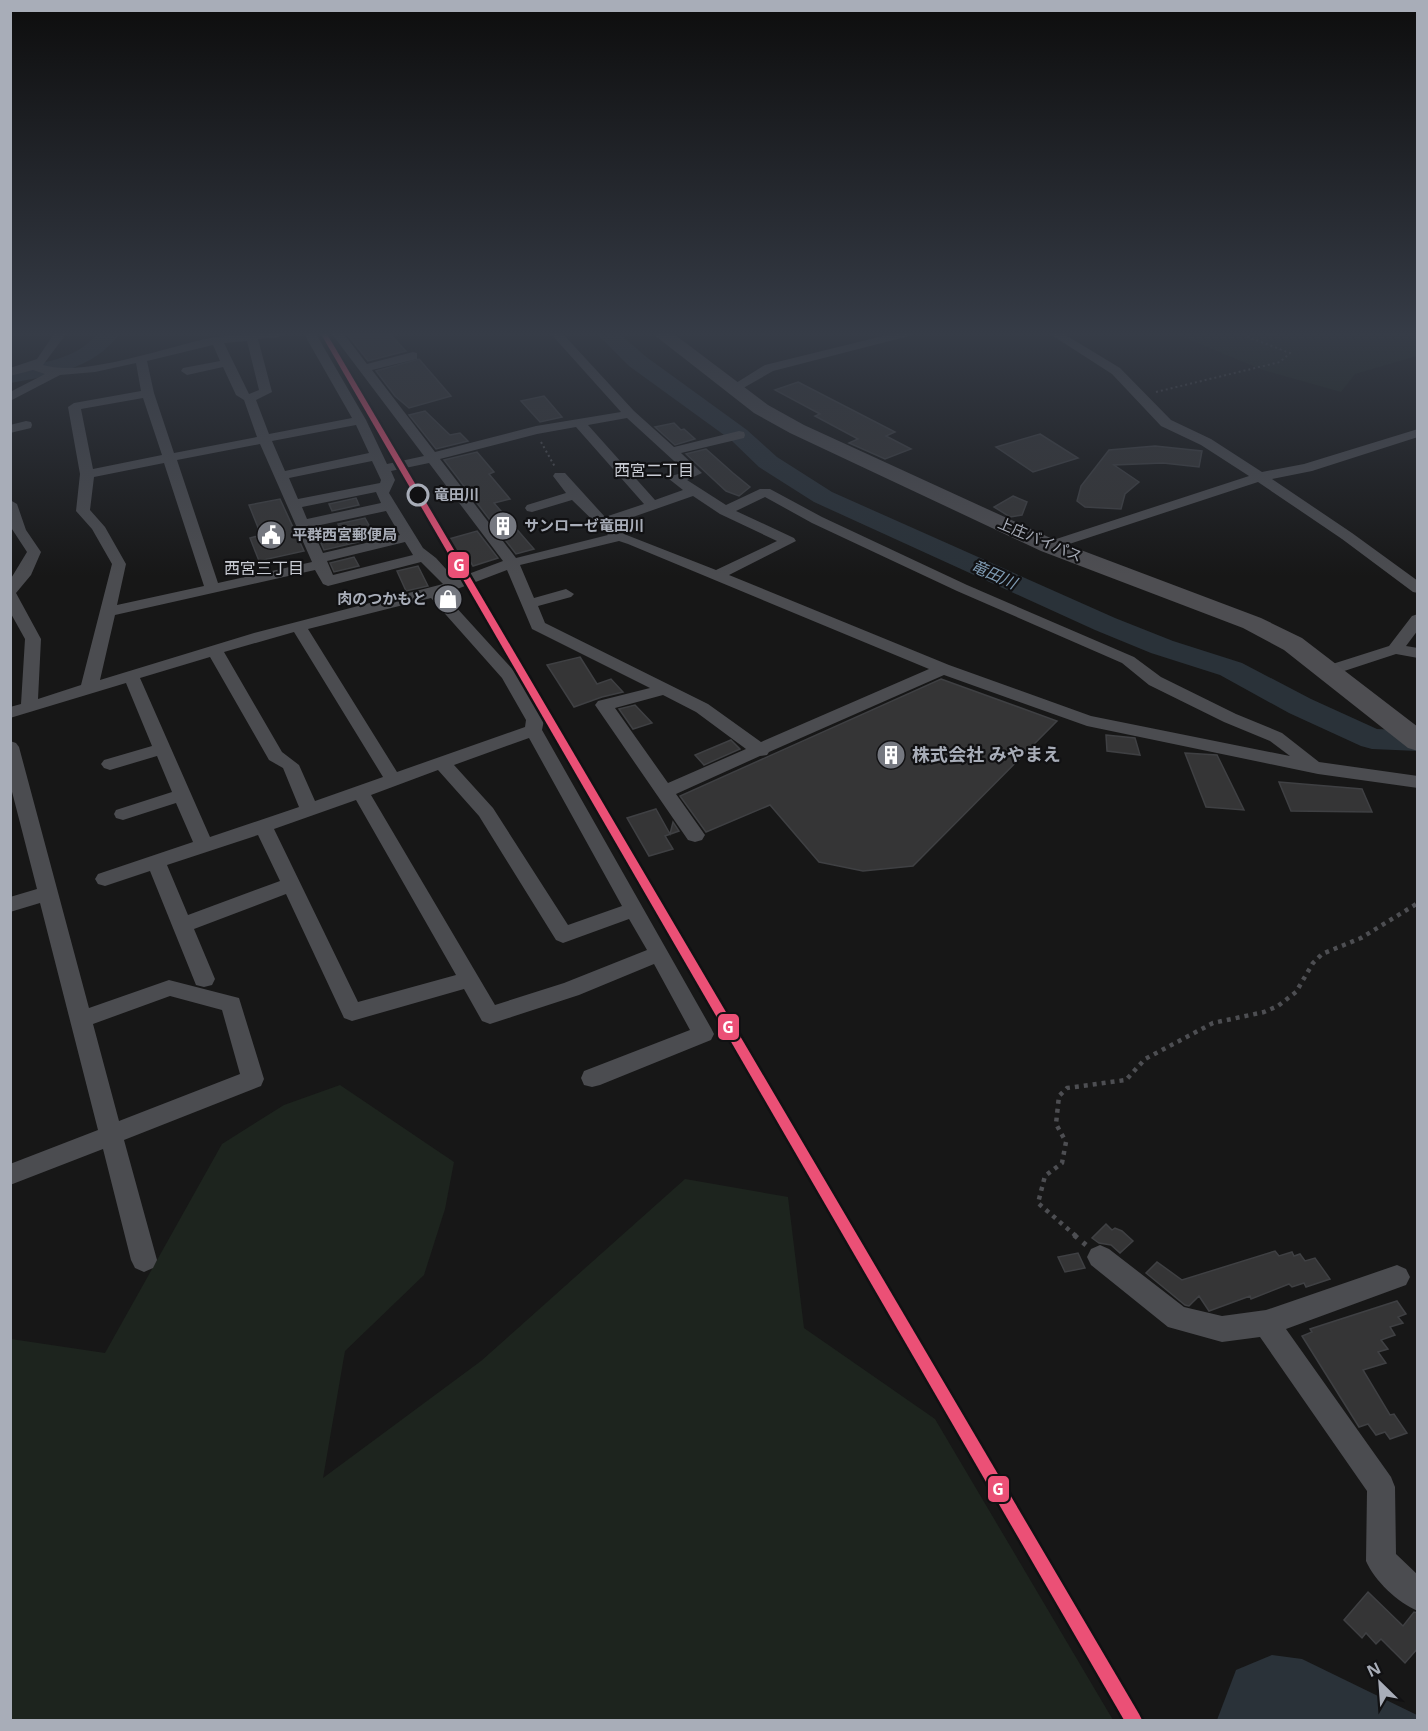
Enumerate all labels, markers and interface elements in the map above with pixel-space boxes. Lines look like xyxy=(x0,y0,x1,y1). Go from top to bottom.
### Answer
district label: 西宮二丁目 xyxy=(614,459,694,481)
marker: 竜田川 xyxy=(407,484,429,506)
place label: 竜田川 xyxy=(434,484,479,504)
building icon: サンローゼ竜田川 xyxy=(487,510,519,542)
street label: 上庄バイパス xyxy=(995,512,1086,566)
place label: サンローゼ竜田川 xyxy=(524,515,644,535)
public building icon: 平群西宮郵便局 xyxy=(255,519,287,551)
place label: 平群西宮郵便局 xyxy=(292,524,397,544)
line badge: G xyxy=(447,551,470,579)
text: G xyxy=(453,554,465,576)
water label: 竜田川 xyxy=(968,554,1022,595)
district label: 西宮三丁目 xyxy=(224,557,304,579)
shop icon: 肉のつかもと xyxy=(432,583,464,615)
place label: 肉のつかもと xyxy=(337,588,427,608)
building icon: 株式会社 みやまえ xyxy=(875,739,907,771)
place label: 株式会社 みやまえ xyxy=(912,742,1061,766)
line badge: G xyxy=(717,1013,740,1041)
text: G xyxy=(722,1016,734,1038)
line badge: G xyxy=(987,1475,1010,1503)
text: G xyxy=(992,1478,1004,1500)
north arrow xyxy=(1350,1653,1410,1713)
text: N xyxy=(1363,1657,1384,1682)

